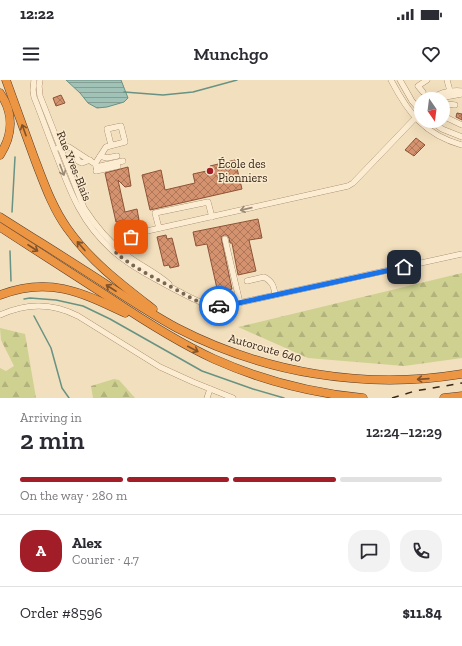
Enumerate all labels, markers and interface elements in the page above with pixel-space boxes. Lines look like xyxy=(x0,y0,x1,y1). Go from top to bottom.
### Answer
text: 12:22 xyxy=(20,5,54,23)
icon: menu xyxy=(20,43,42,65)
text: Munchgo xyxy=(194,43,268,65)
icon: heart xyxy=(420,43,442,65)
north arrow xyxy=(414,92,450,128)
map controls xyxy=(414,92,450,128)
one-way arrow xyxy=(20,124,28,136)
street label: Rue Yves-Blais xyxy=(54,129,94,203)
place label: École des Pionniers xyxy=(218,156,267,185)
one-way arrow xyxy=(58,163,66,175)
marker: École des Pionniers xyxy=(205,166,215,176)
one-way arrow xyxy=(240,206,253,214)
pin xyxy=(114,220,148,254)
icon: bag xyxy=(120,226,142,248)
one-way arrow xyxy=(76,241,86,251)
one-way arrow xyxy=(27,244,38,252)
pin xyxy=(387,250,421,284)
icon: home xyxy=(393,256,415,278)
one-way arrow xyxy=(105,283,117,291)
courier xyxy=(199,286,239,326)
icon: car xyxy=(208,295,230,317)
street label: Autoroute 640 xyxy=(227,331,303,365)
one-way arrow xyxy=(187,346,199,353)
one-way arrow xyxy=(417,375,430,382)
text: Arriving in xyxy=(20,410,82,425)
text: 12:24–12:29 xyxy=(366,423,442,441)
text: 2 min xyxy=(20,424,84,456)
text: On the way · 280 m xyxy=(20,488,127,503)
button: chat xyxy=(348,530,390,572)
button: phone xyxy=(400,530,442,572)
text: Alex xyxy=(72,534,102,552)
text: A xyxy=(36,542,46,560)
text: Courier · 4.7 xyxy=(72,552,139,567)
text: Order #8596 xyxy=(20,604,103,622)
text: $11.84 xyxy=(402,604,442,622)

